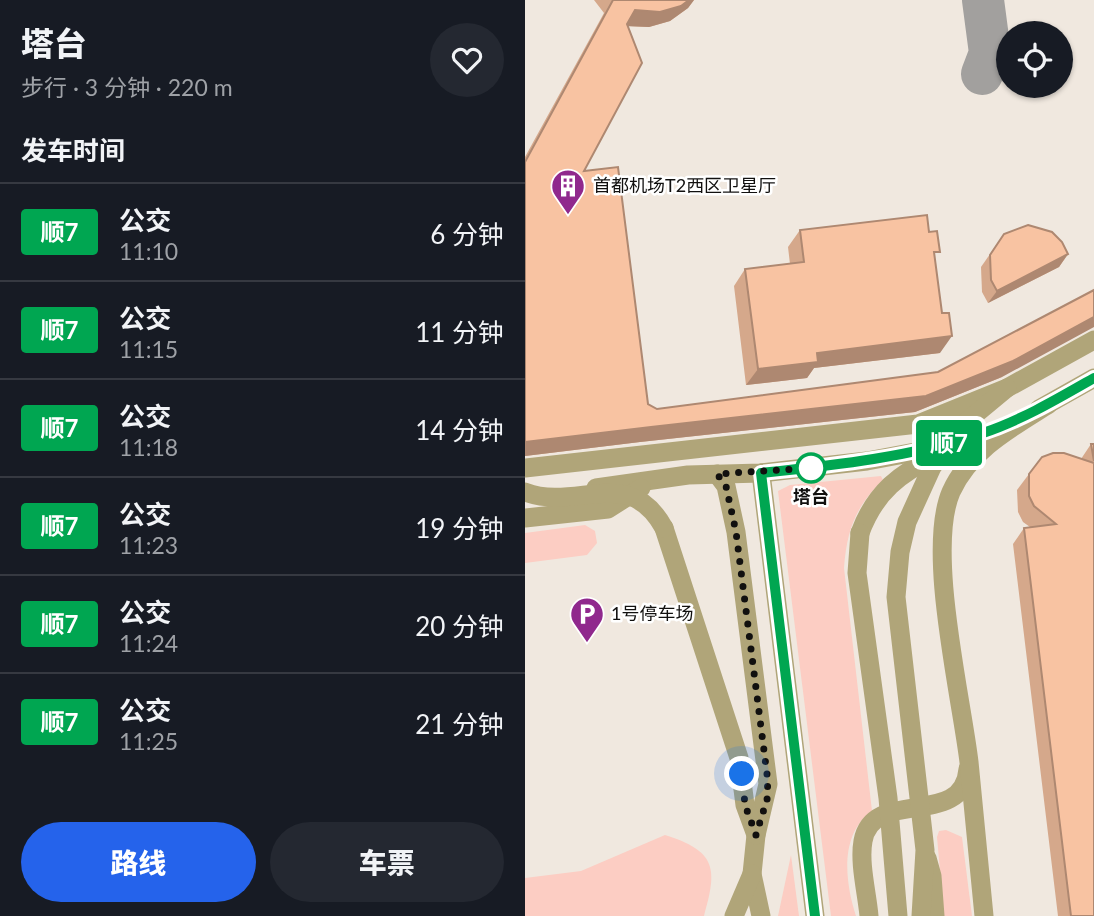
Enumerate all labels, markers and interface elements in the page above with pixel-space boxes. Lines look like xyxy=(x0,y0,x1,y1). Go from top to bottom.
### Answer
map controls xyxy=(996,21,1073,98)
button: locate xyxy=(996,21,1073,98)
text: 塔台 xyxy=(21,23,87,63)
button: heart xyxy=(430,23,504,97)
text: 步行 · 3 分钟 · 220 m xyxy=(21,73,233,101)
text: 发车时间 xyxy=(21,134,125,166)
building icon: 首都机场T2西区卫星厅 xyxy=(549,167,587,216)
place label: 首都机场T2西区卫星厅 xyxy=(593,174,776,196)
text: 公交 xyxy=(119,204,171,236)
text: 顺7 xyxy=(41,217,78,246)
text: 6 分钟 xyxy=(430,218,504,250)
text: 11:10 xyxy=(119,237,178,265)
text: 公交 xyxy=(119,302,171,334)
text: 顺7 xyxy=(41,315,78,344)
text: 11 分钟 xyxy=(415,316,504,348)
text: 11:15 xyxy=(119,335,178,363)
text: 公交 xyxy=(119,400,171,432)
text: 顺7 xyxy=(41,413,78,442)
text: 14 分钟 xyxy=(415,414,504,446)
line badge: 顺7 xyxy=(917,420,981,466)
text: 顺7 xyxy=(930,428,968,457)
text: 11:18 xyxy=(119,433,178,461)
marker: 塔台 xyxy=(796,453,826,483)
place label: 塔台 xyxy=(793,485,829,507)
text: 公交 xyxy=(119,498,171,530)
text: 顺7 xyxy=(41,511,78,540)
text: 19 分钟 xyxy=(415,512,504,544)
text: 11:23 xyxy=(119,531,178,559)
parking icon: 1号停车场 xyxy=(568,595,606,644)
text: 公交 xyxy=(119,596,171,628)
place label: 1号停车场 xyxy=(611,602,693,624)
text: 顺7 xyxy=(41,609,78,638)
text: 20 分钟 xyxy=(415,610,504,642)
text: 11:24 xyxy=(119,629,178,657)
text: 公交 xyxy=(119,694,171,726)
text: 顺7 xyxy=(41,707,78,736)
text: 21 分钟 xyxy=(415,708,504,740)
text: 11:25 xyxy=(119,727,178,755)
your location xyxy=(724,756,759,791)
button: 路线 xyxy=(21,822,256,902)
button: 车票 xyxy=(270,822,504,902)

